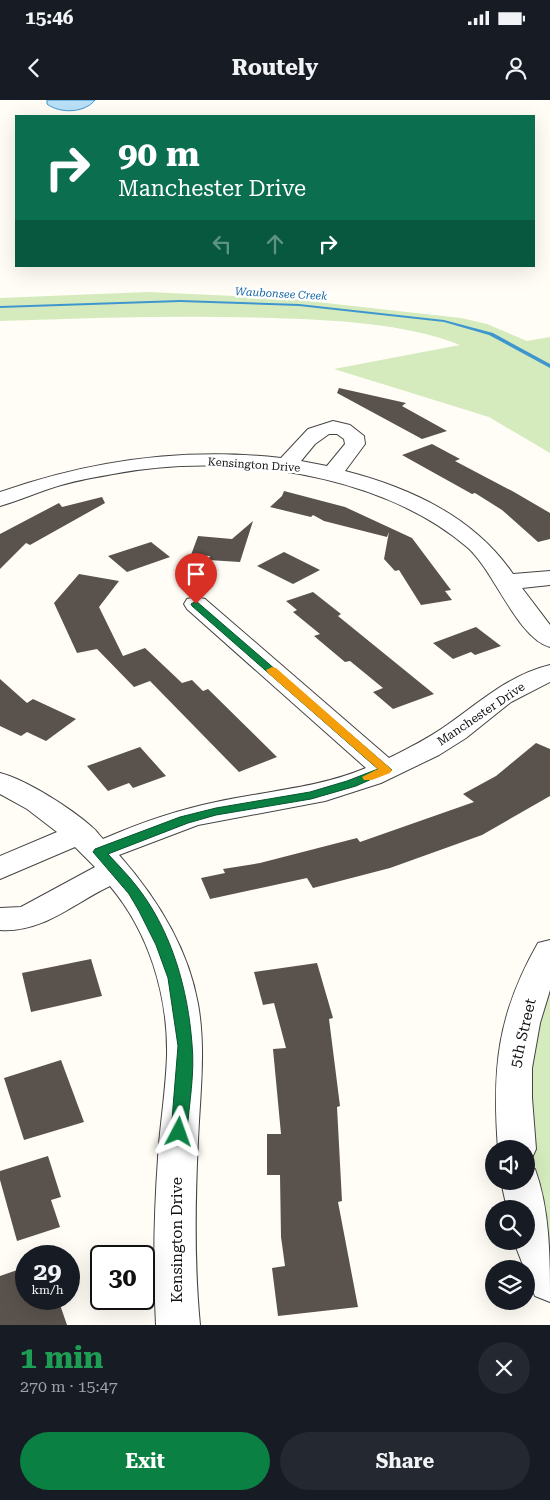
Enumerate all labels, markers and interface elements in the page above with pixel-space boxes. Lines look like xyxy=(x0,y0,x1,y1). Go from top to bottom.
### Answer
text: 15:46 xyxy=(25,6,74,29)
icon: back xyxy=(20,54,48,82)
icon: person xyxy=(502,54,530,82)
text: Routely xyxy=(232,55,318,80)
text: 90 m xyxy=(118,134,200,175)
icon: right xyxy=(35,135,100,200)
text: Manchester Drive xyxy=(118,176,306,201)
icon: left xyxy=(208,230,236,258)
icon: ahead xyxy=(261,230,289,258)
icon: right xyxy=(314,230,342,258)
water label: Waubonsee Creek xyxy=(235,285,327,303)
street label: Kensington Drive xyxy=(207,455,301,475)
pin xyxy=(175,553,217,604)
icon: arrive xyxy=(182,560,210,588)
street label: Manchester Drive xyxy=(435,679,528,748)
street label: 5th Street xyxy=(506,996,540,1069)
position arrow xyxy=(152,1105,204,1157)
map controls xyxy=(485,1140,535,1310)
button: sound xyxy=(485,1140,535,1190)
street label: Kensington Drive xyxy=(168,1177,186,1303)
button: search xyxy=(485,1200,535,1250)
speed limit sign: 30 xyxy=(90,1245,155,1310)
text: 29 xyxy=(33,1257,62,1286)
button: layers xyxy=(485,1260,535,1310)
text: km/h xyxy=(31,1283,64,1297)
text: 1 min xyxy=(20,1340,103,1375)
button: close xyxy=(478,1342,530,1394)
text: 270 m · 15:47 xyxy=(20,1377,118,1396)
button: Exit xyxy=(20,1432,270,1490)
button: Share xyxy=(280,1432,530,1490)

